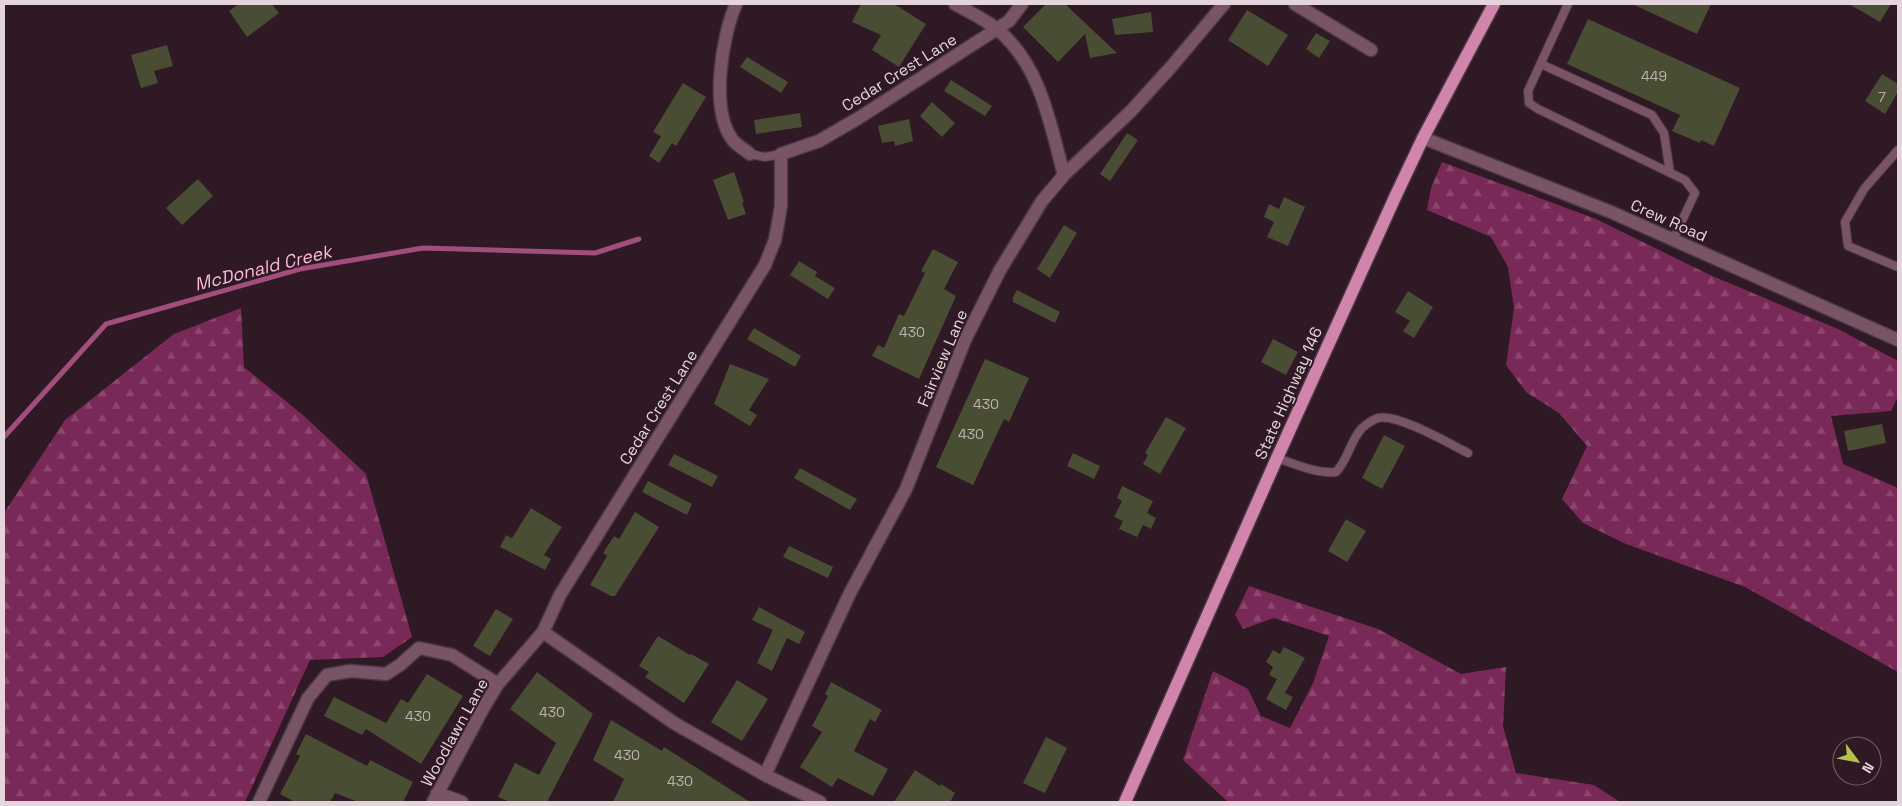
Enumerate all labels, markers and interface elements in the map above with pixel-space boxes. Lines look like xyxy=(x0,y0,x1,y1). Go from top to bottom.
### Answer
street label: Cedar Crest Lane xyxy=(838,29,961,116)
house number: 449 xyxy=(1641,67,1667,85)
house number: 7 xyxy=(1878,88,1886,106)
street label: Crew Road xyxy=(1627,194,1710,247)
water label: McDonald Creek xyxy=(192,239,336,296)
street label: Fairview Lane xyxy=(913,306,972,410)
house number: 430 xyxy=(899,323,925,341)
street label: State Highway 146 xyxy=(1250,324,1327,463)
street label: Cedar Crest Lane xyxy=(615,346,702,469)
house number: 430 xyxy=(973,395,999,413)
house number: 430 xyxy=(958,425,984,443)
street label: Woodlawn Lane xyxy=(416,674,493,790)
house number: 430 xyxy=(539,703,565,721)
house number: 430 xyxy=(405,707,431,725)
north arrow xyxy=(1832,736,1882,786)
house number: 430 xyxy=(614,746,640,764)
text: N xyxy=(1858,759,1878,777)
house number: 430 xyxy=(667,772,693,790)

